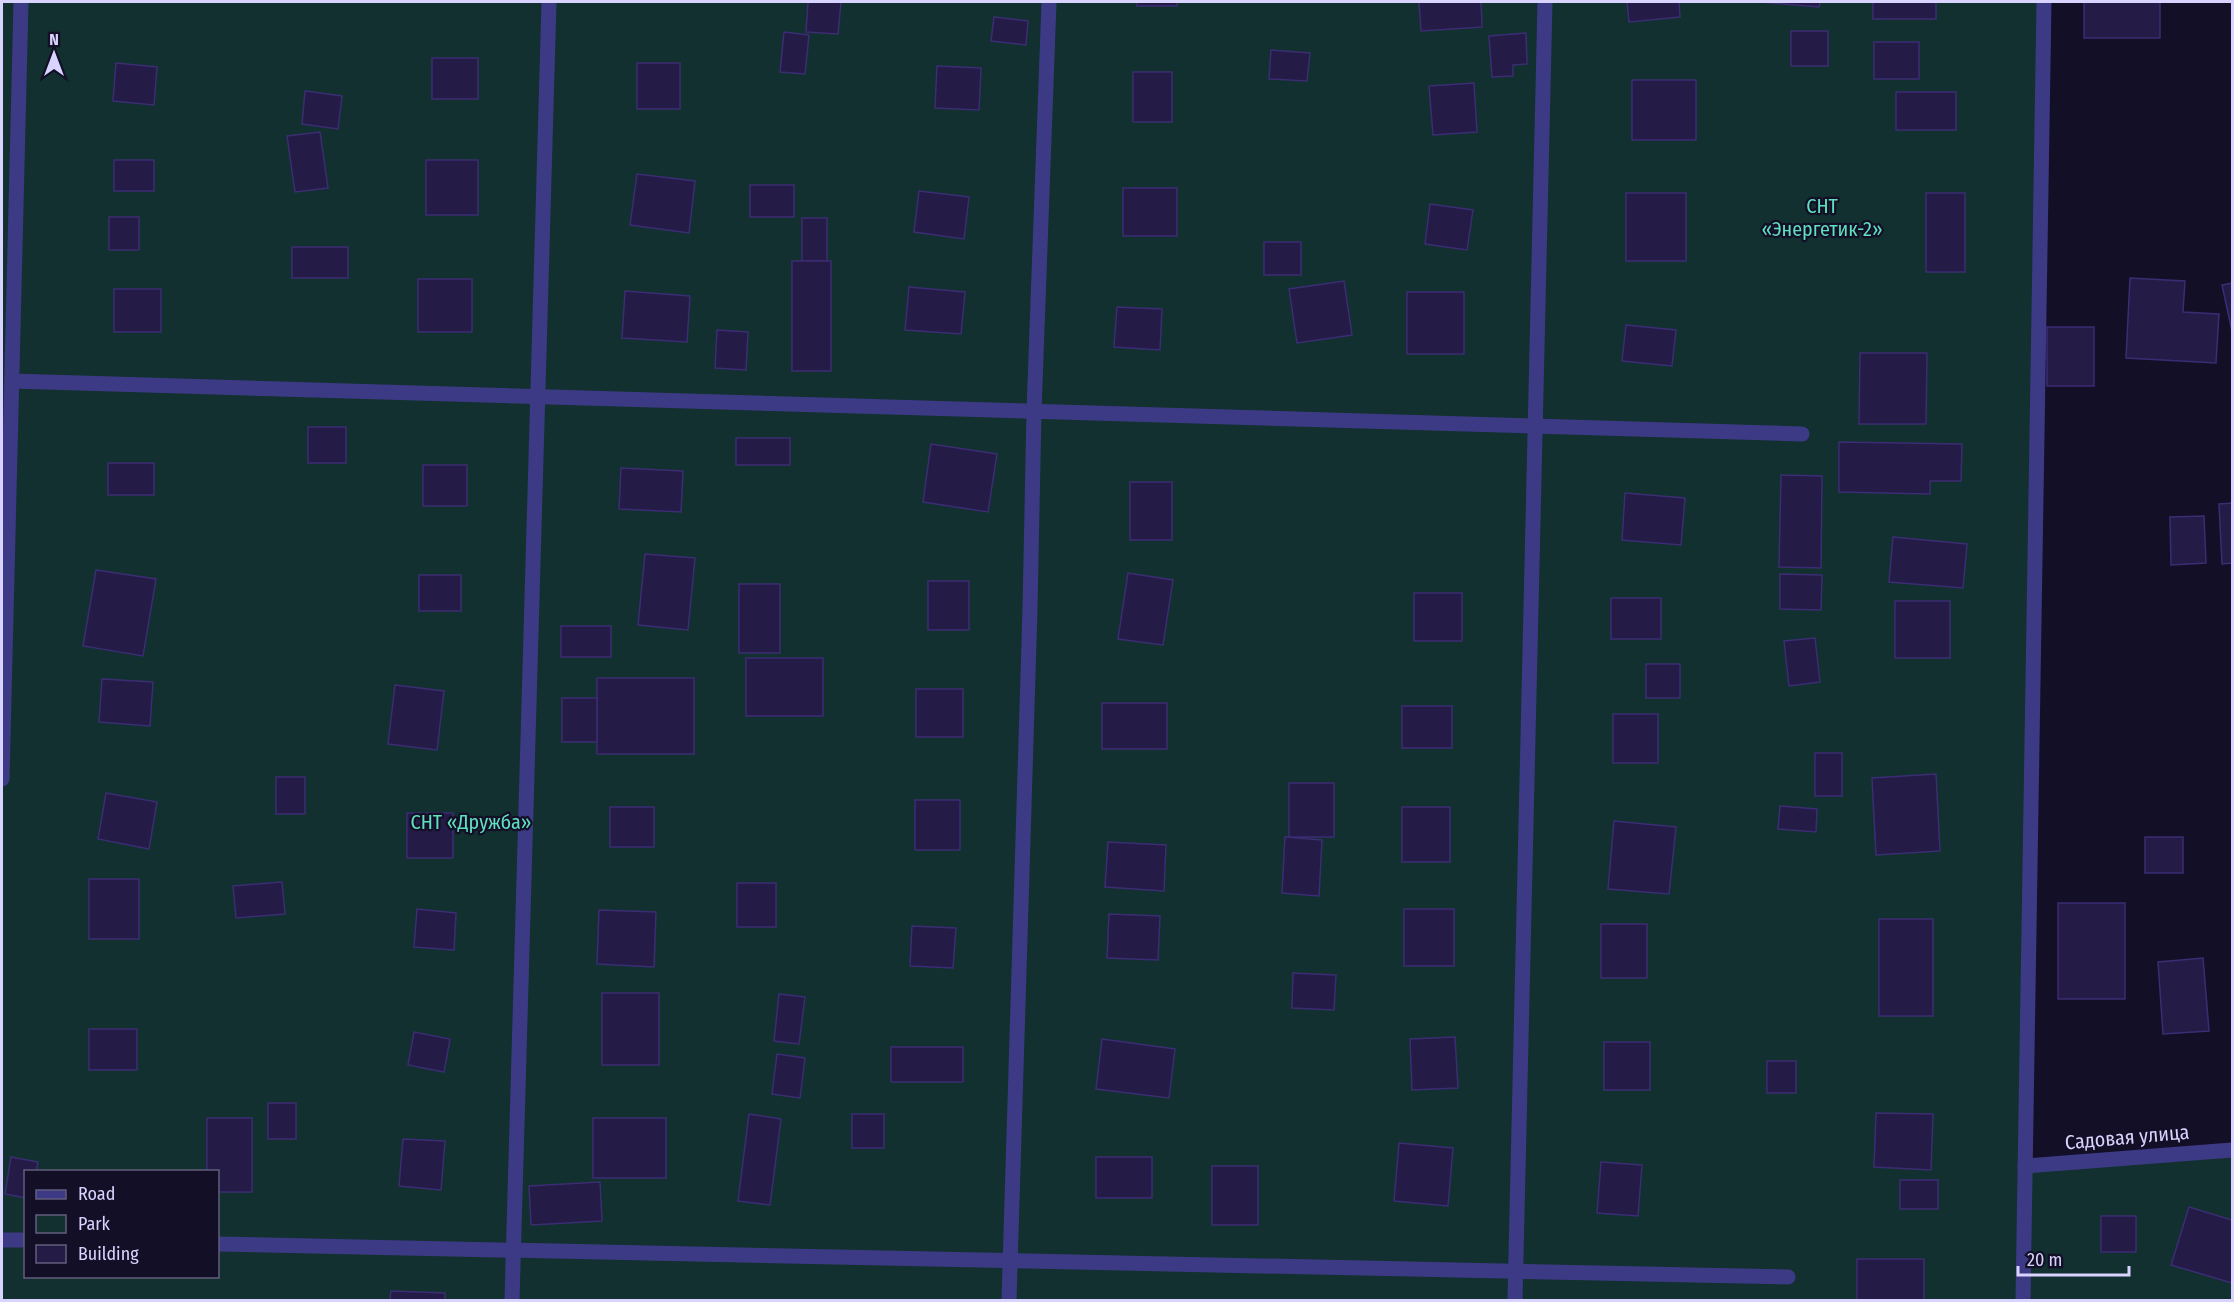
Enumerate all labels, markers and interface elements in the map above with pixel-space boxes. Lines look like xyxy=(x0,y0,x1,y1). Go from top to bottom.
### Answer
north arrow xyxy=(24,24,84,84)
text: N xyxy=(49,30,59,49)
park label: СНТ «Энергетик-2» xyxy=(1761,194,1883,241)
park label: СНТ «Дружба» xyxy=(411,810,532,834)
street label: Садовая улица xyxy=(2064,1120,2190,1154)
legend xyxy=(24,1170,219,1278)
text: Road xyxy=(78,1183,115,1205)
text: Park xyxy=(78,1213,111,1235)
scale bar xyxy=(2018,1239,2129,1277)
text: Building xyxy=(78,1243,139,1265)
text: 20 m xyxy=(2027,1249,2062,1271)

